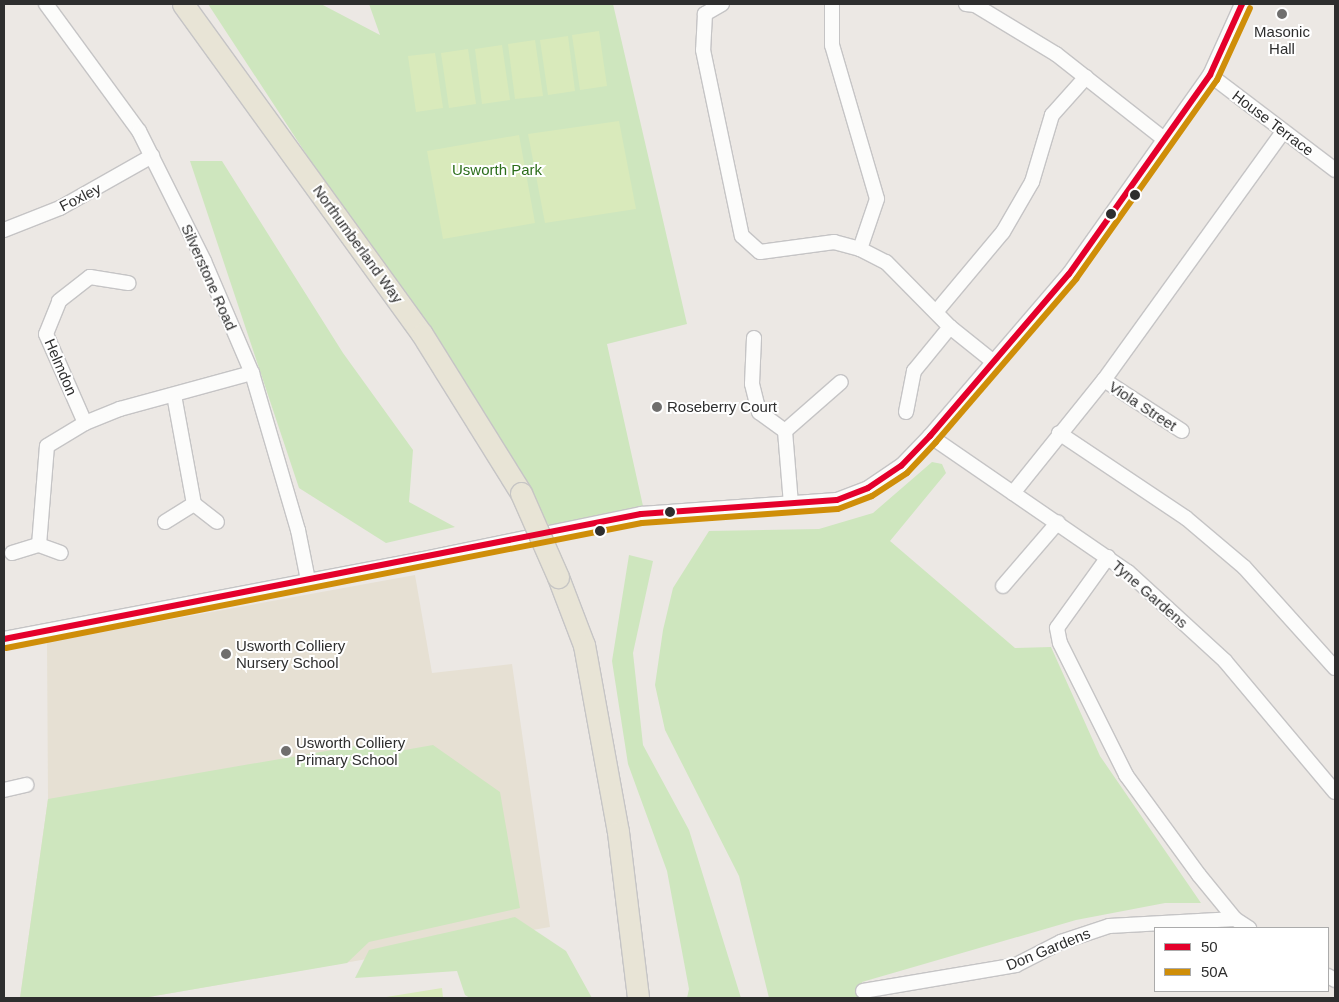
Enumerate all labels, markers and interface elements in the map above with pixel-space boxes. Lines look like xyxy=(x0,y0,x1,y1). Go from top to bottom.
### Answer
marker: Masonic Hall xyxy=(1276,8,1288,20)
place label: Masonic Hall xyxy=(1254,22,1310,57)
street label: House Terrace xyxy=(1229,86,1317,160)
park label: Usworth Park xyxy=(452,161,542,179)
street label: Foxley xyxy=(56,179,104,215)
street label: Northumberland Way xyxy=(309,182,407,306)
unlabelled marker xyxy=(1130,190,1140,200)
unlabelled marker xyxy=(1106,209,1116,219)
street label: Silverstone Road xyxy=(178,221,240,333)
street label: Helmdon xyxy=(41,336,81,398)
street label: Viola Street xyxy=(1106,377,1180,435)
place label: Roseberry Court xyxy=(667,398,777,416)
marker: Roseberry Court xyxy=(651,401,663,413)
unlabelled marker xyxy=(665,507,675,517)
unlabelled marker xyxy=(595,526,605,536)
street label: Tyne Gardens xyxy=(1109,556,1191,632)
place label: Usworth Colliery Nursery School xyxy=(236,636,345,671)
marker: Usworth Colliery Nursery School xyxy=(220,648,232,660)
place label: Usworth Colliery Primary School xyxy=(296,733,405,768)
marker: Usworth Colliery Primary School xyxy=(280,745,292,757)
street label: Don Gardens xyxy=(1003,924,1093,974)
legend xyxy=(1154,927,1329,992)
text: 50 xyxy=(1201,938,1218,955)
text: 50A xyxy=(1201,963,1228,980)

